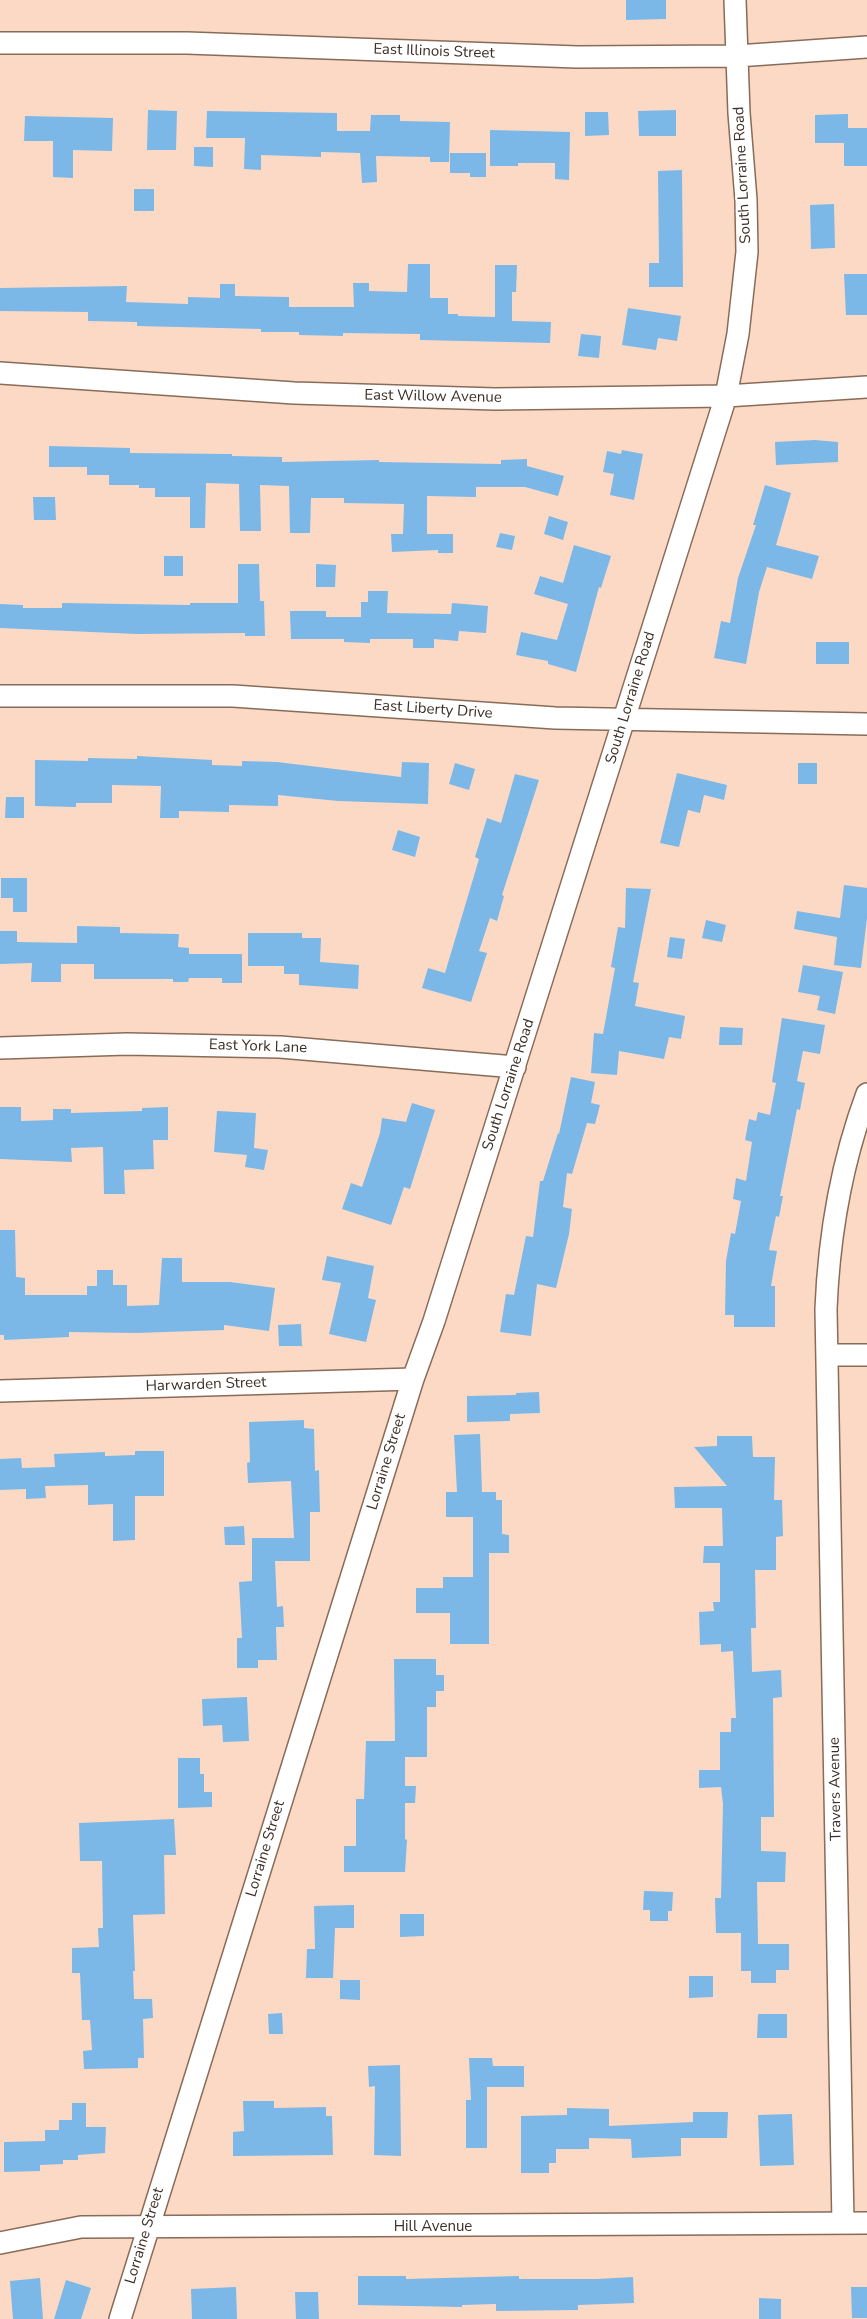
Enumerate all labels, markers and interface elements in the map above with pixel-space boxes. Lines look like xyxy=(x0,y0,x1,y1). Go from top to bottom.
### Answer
street label: East Illinois Street xyxy=(373,41,495,63)
street label: South Lorraine Road xyxy=(730,106,756,244)
street label: East Willow Avenue xyxy=(364,387,502,407)
street label: South Lorraine Road xyxy=(602,630,660,766)
street label: East Liberty Drive xyxy=(373,697,493,723)
street label: South Lorraine Road xyxy=(479,1017,539,1153)
street label: East York Lane xyxy=(209,1036,307,1058)
street label: Harwarden Street xyxy=(145,1374,267,1396)
street label: Lorraine Street xyxy=(364,1412,410,1512)
street label: Travers Avenue xyxy=(826,1737,846,1841)
street label: Lorraine Street xyxy=(243,1799,289,1899)
street label: Lorraine Street xyxy=(122,2186,168,2286)
street label: Hill Avenue xyxy=(394,2218,472,2236)

